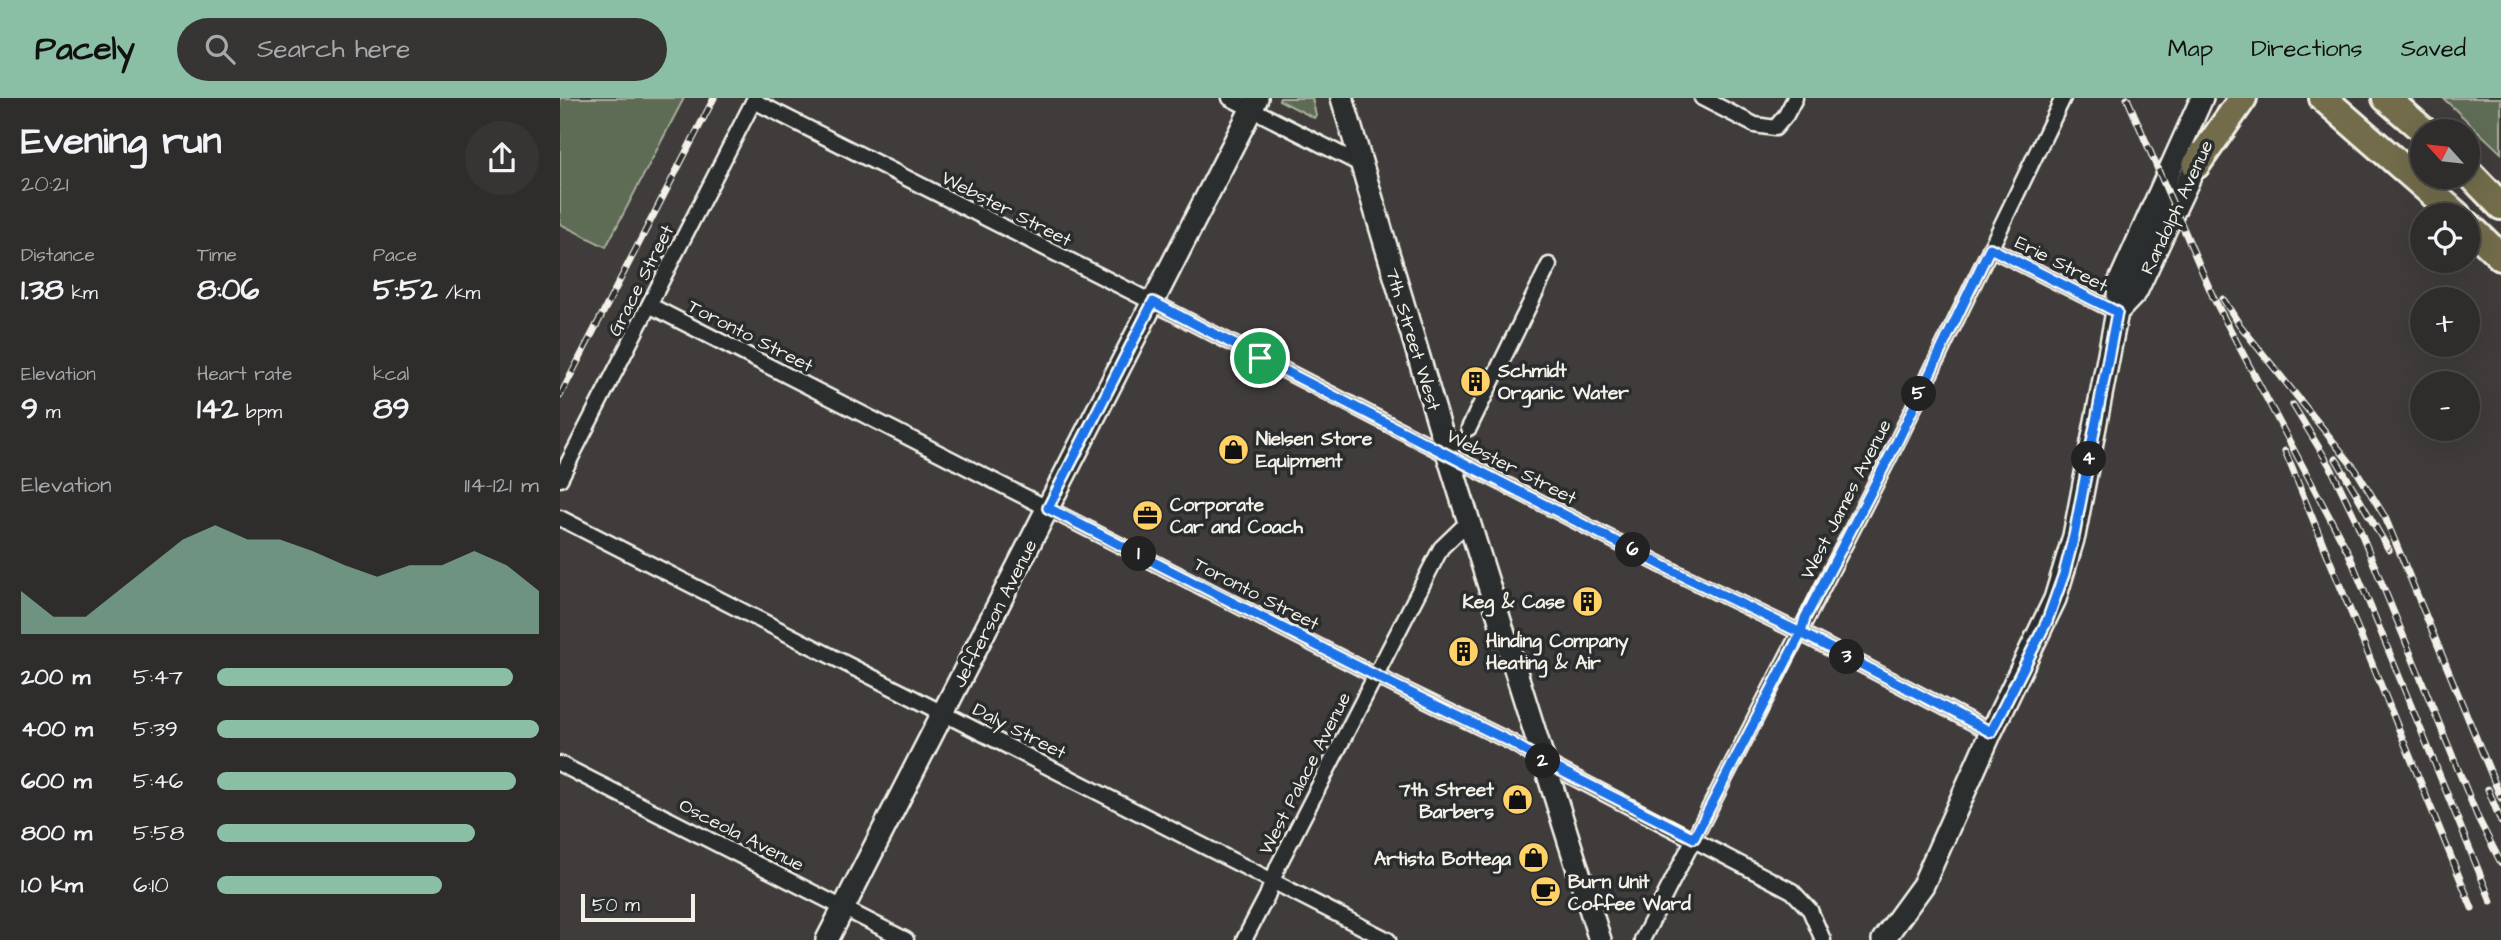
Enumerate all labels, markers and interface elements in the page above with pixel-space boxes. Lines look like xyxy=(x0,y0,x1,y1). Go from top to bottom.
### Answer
search box xyxy=(177,18,667,81)
text: Pacely xyxy=(35,26,135,72)
icon: search xyxy=(201,30,239,68)
text: Search here xyxy=(257,31,410,67)
text: Map xyxy=(2168,32,2213,66)
text: Directions xyxy=(2251,32,2363,66)
text: Saved xyxy=(2401,32,2466,66)
text: Evening run xyxy=(21,116,222,168)
north arrow xyxy=(2410,119,2480,189)
map controls xyxy=(2410,119,2480,441)
button: share xyxy=(465,121,539,195)
street label: Randolph Avenue xyxy=(2134,136,2220,279)
street label: Webster Street xyxy=(936,165,1076,254)
text: 20:21 xyxy=(21,168,69,200)
button: locate xyxy=(2410,203,2480,273)
street label: Grace Street xyxy=(602,220,681,341)
street label: Erie Street xyxy=(2010,229,2113,299)
text: Distance xyxy=(21,242,95,269)
text: Time xyxy=(197,242,237,269)
text: Pace xyxy=(373,242,417,269)
street label: 7th Street West xyxy=(1378,265,1447,414)
text: 1.38 xyxy=(21,269,64,311)
text: 8:06 xyxy=(197,269,259,311)
text: 5:52 xyxy=(373,269,438,311)
text: km xyxy=(64,280,98,307)
text: /km xyxy=(438,280,480,307)
button: + xyxy=(2410,287,2480,357)
street label: Toronto Street xyxy=(683,293,818,380)
pin xyxy=(1230,328,1290,388)
icon: arrive xyxy=(1241,339,1279,377)
place label: Schmidt Organic Water xyxy=(1497,358,1629,408)
text: Elevation xyxy=(21,361,96,388)
text: Heart rate xyxy=(197,361,292,388)
text: kcal xyxy=(373,361,409,388)
building icon: Schmidt Organic Water xyxy=(1458,364,1492,398)
button: − xyxy=(2410,371,2480,441)
pin: 5 xyxy=(1902,376,1936,412)
text: 5 xyxy=(1912,380,1925,407)
text: 9 xyxy=(21,388,38,430)
text: 142 xyxy=(197,388,238,430)
text: 89 xyxy=(373,388,410,430)
text: m xyxy=(38,399,61,426)
text: bpm xyxy=(238,399,282,426)
street label: West James Avenue xyxy=(1794,415,1898,585)
street label: Webster Street xyxy=(1441,423,1581,512)
place label: Nielsen Store Equipment xyxy=(1256,426,1373,475)
shop icon: Nielsen Store Equipment xyxy=(1216,432,1250,466)
pin: 4 xyxy=(2072,442,2106,476)
text: 4 xyxy=(2082,445,2095,472)
text: Elevation xyxy=(21,469,112,501)
text: 114–121 m xyxy=(464,469,539,501)
place label: Corporate Car and Coach xyxy=(1170,492,1304,541)
office icon: Corporate Car and Coach xyxy=(1130,498,1164,532)
pin: 6 xyxy=(1616,532,1650,568)
street label: Jefferson Avenue xyxy=(946,535,1044,692)
pin: 1 xyxy=(1122,536,1156,572)
text: 6 xyxy=(1627,536,1638,563)
text: 1 xyxy=(1137,540,1140,567)
street label: Toronto Street xyxy=(1189,551,1324,638)
building icon: Keg & Case xyxy=(1571,584,1605,618)
place label: Keg & Case xyxy=(1463,589,1566,617)
place label: Hinding Company Heating & Air xyxy=(1486,628,1629,678)
building icon: Hinding Company Heating & Air xyxy=(1446,634,1480,668)
pin: 3 xyxy=(1830,640,1864,674)
text: 3 xyxy=(1842,643,1851,670)
text: 200 m xyxy=(21,661,90,693)
text: 5:47 xyxy=(133,661,183,693)
street label: West Palace Avenue xyxy=(1253,688,1358,860)
street label: Daly Street xyxy=(967,696,1071,767)
text: 400 m xyxy=(21,713,93,745)
text: 5:39 xyxy=(133,713,178,745)
pin: 2 xyxy=(1525,744,1560,778)
text: 2 xyxy=(1537,747,1548,774)
text: 600 m xyxy=(21,765,92,797)
text: 5:46 xyxy=(133,765,183,797)
place label: 7th Street Barbers xyxy=(1398,777,1494,826)
shop icon: 7th Street Barbers xyxy=(1500,783,1534,817)
street label: Osceola Avenue xyxy=(674,792,809,879)
text: 800 m xyxy=(21,817,92,849)
text: 5:58 xyxy=(133,817,184,849)
shop icon: Artista Bottega xyxy=(1517,841,1551,875)
place label: Artista Bottega xyxy=(1374,846,1511,874)
text: 1.0 km xyxy=(21,869,83,901)
text: 6:10 xyxy=(133,869,169,901)
place label: Burn Unit Coffee Ward xyxy=(1568,869,1691,918)
cafe icon: Burn Unit Coffee Ward xyxy=(1528,875,1562,909)
scale bar xyxy=(581,891,695,923)
text: 50 m xyxy=(592,892,640,919)

